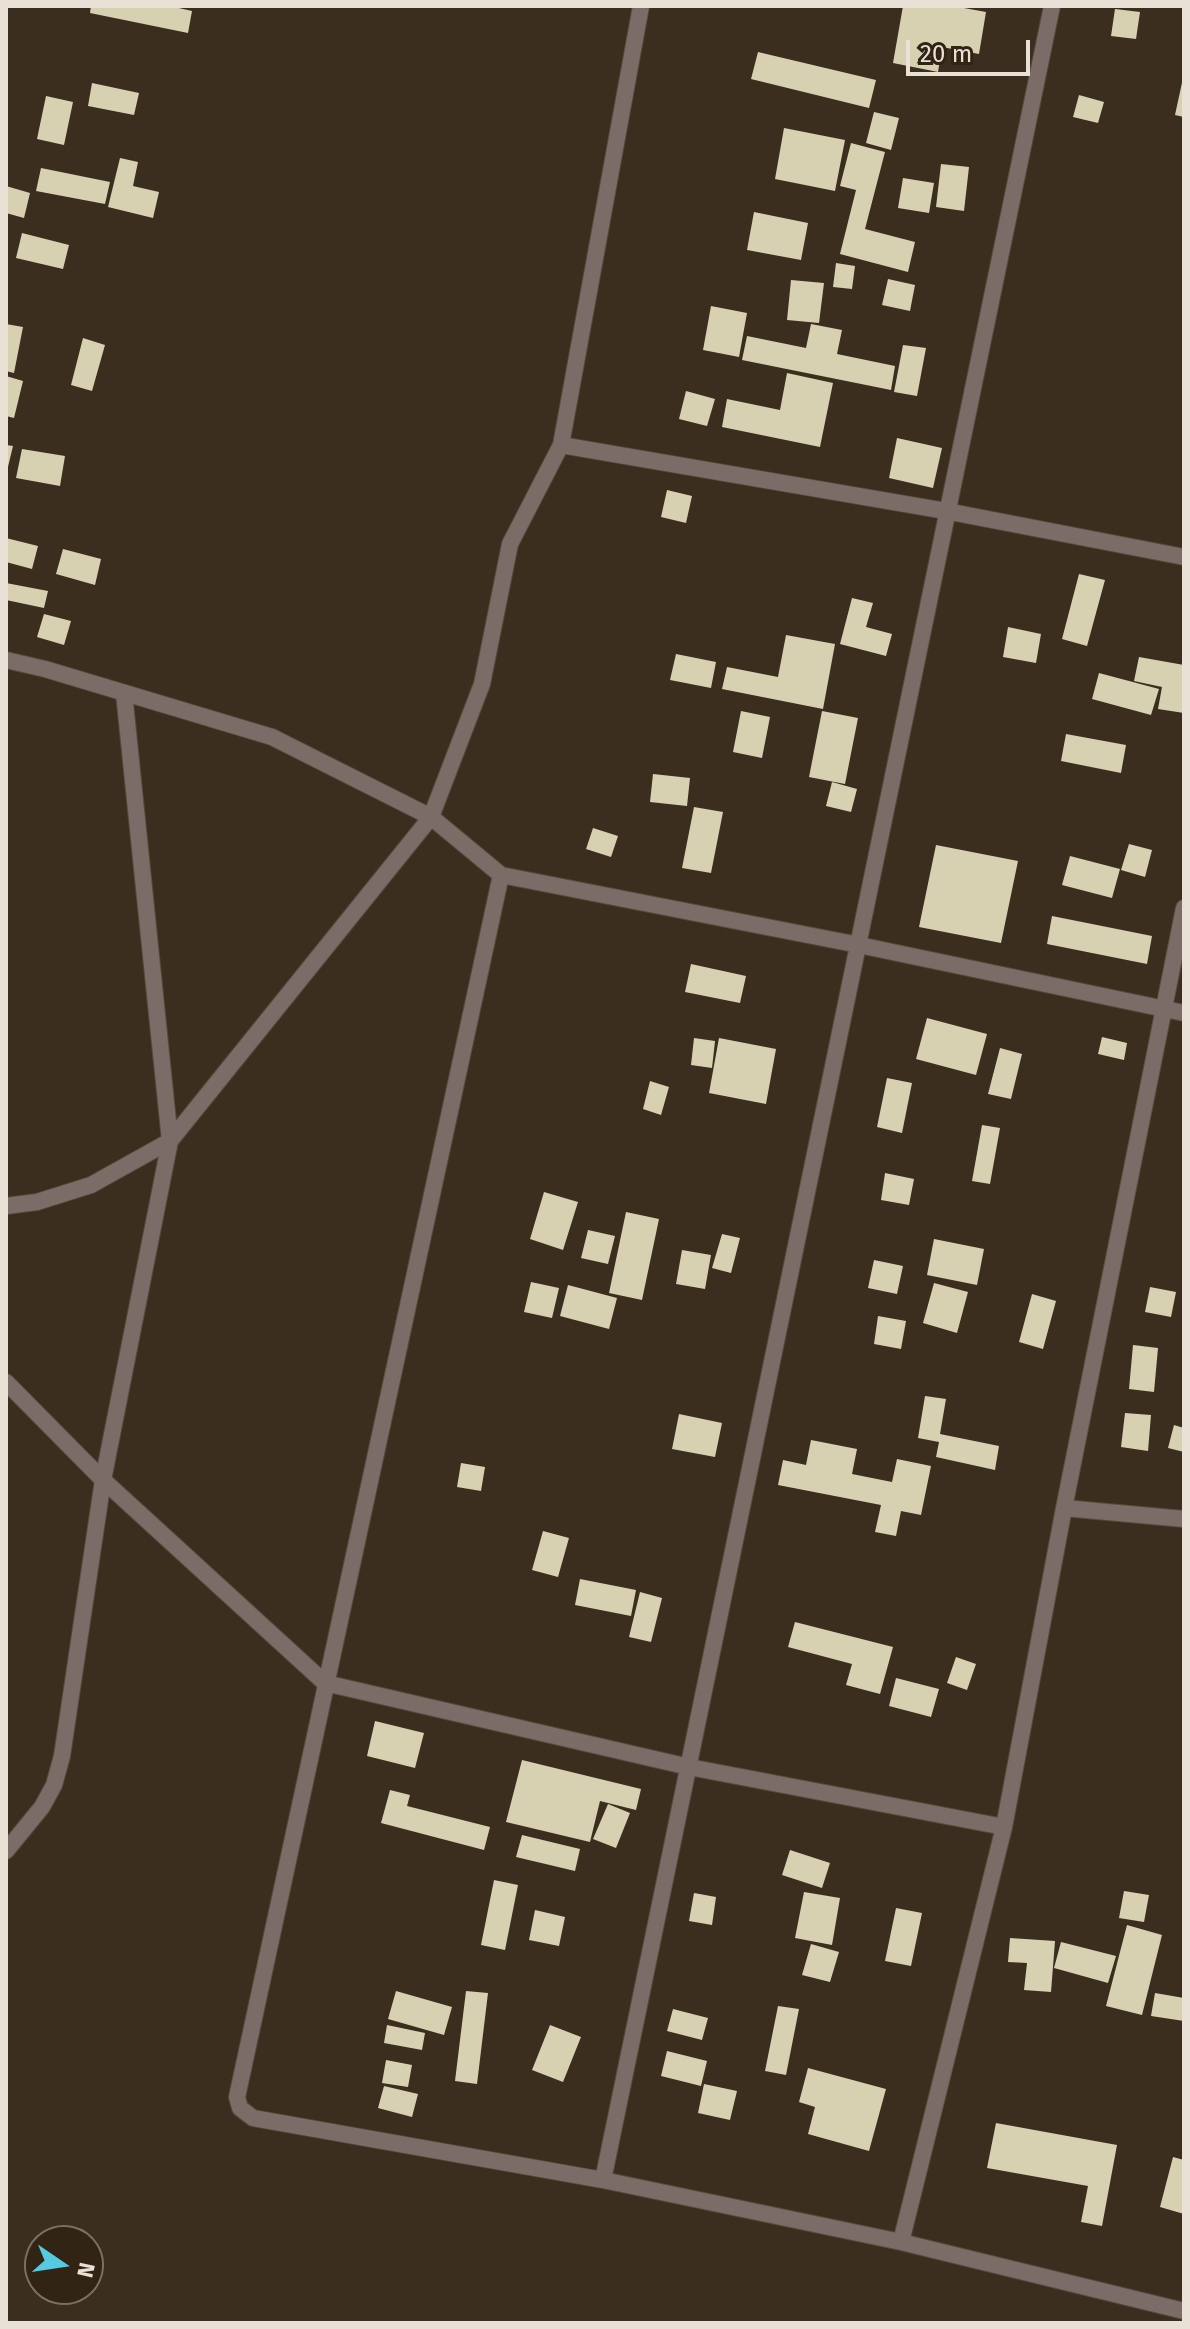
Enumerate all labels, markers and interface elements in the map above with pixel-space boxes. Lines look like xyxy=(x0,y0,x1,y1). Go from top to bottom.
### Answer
scale bar xyxy=(910,24,1034,74)
text: 20 m xyxy=(920,40,972,68)
north arrow xyxy=(24,2225,104,2305)
text: N xyxy=(71,2260,101,2280)

